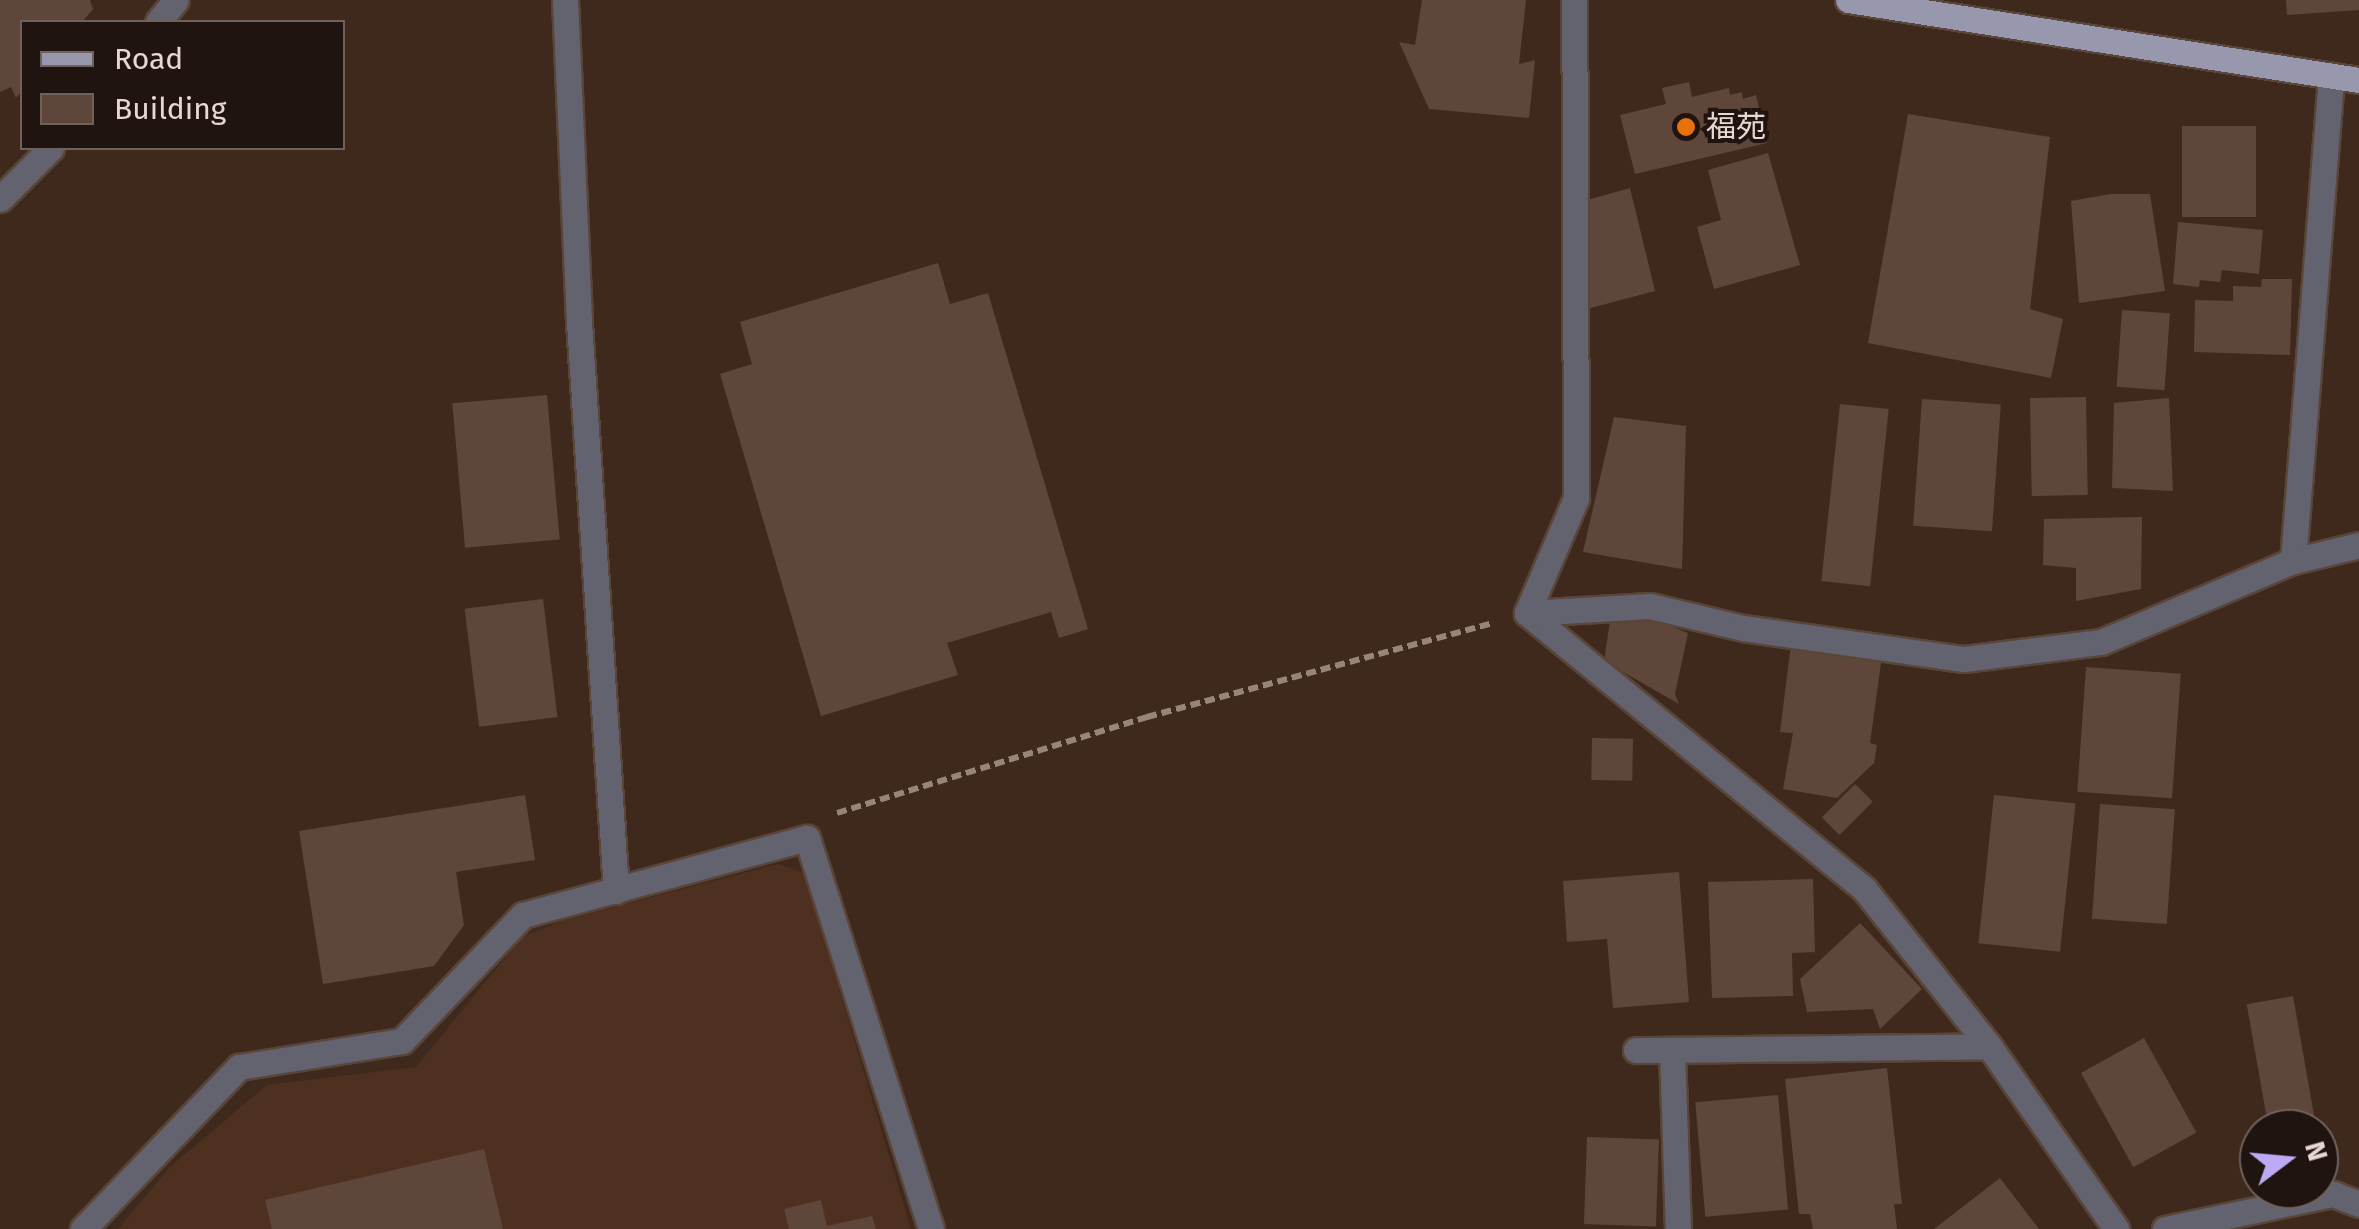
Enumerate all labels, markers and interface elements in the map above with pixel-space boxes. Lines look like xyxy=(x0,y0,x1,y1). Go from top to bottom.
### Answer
legend xyxy=(20,20,345,150)
text: Road xyxy=(114,41,183,77)
text: Building xyxy=(114,91,226,127)
place label: 福苑 xyxy=(1706,109,1766,145)
marker: 福苑 xyxy=(1675,116,1697,138)
north arrow xyxy=(2239,1109,2339,1209)
text: N xyxy=(2298,1138,2335,1165)

